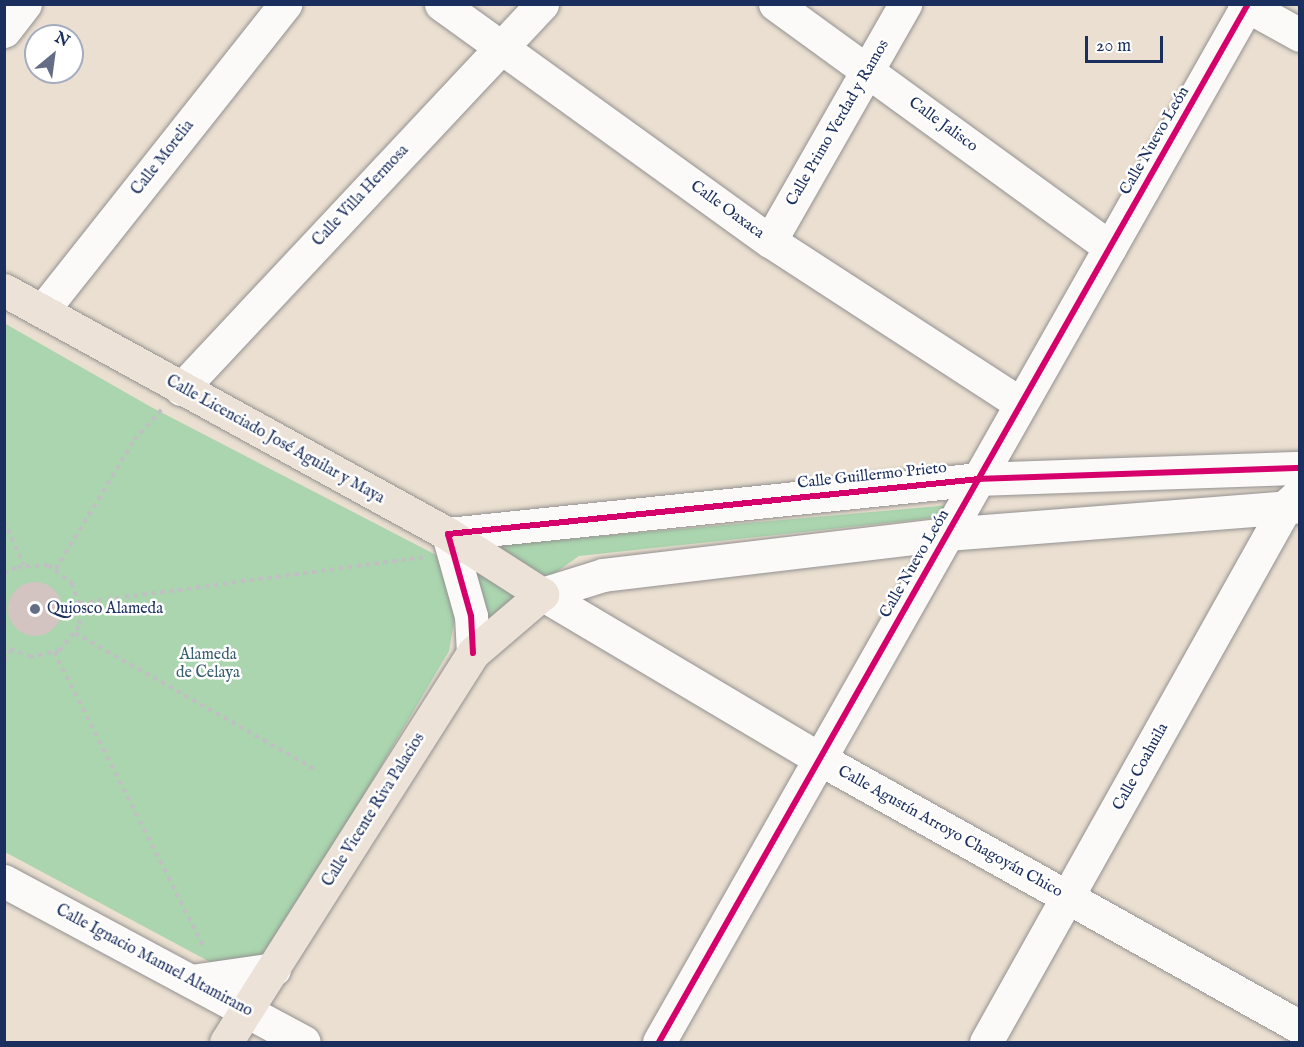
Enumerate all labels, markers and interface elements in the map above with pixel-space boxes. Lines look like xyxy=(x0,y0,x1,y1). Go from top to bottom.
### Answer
north arrow xyxy=(24,24,84,84)
scale bar xyxy=(1088,24,1166,62)
text: N xyxy=(51,28,73,52)
text: 20 m xyxy=(1096,35,1131,58)
street label: Calle Primo Verdad y Ramos xyxy=(782,36,894,210)
street label: Calle Nuevo León xyxy=(1116,83,1194,199)
street label: Calle Jalisco xyxy=(905,94,981,156)
street label: Calle Morelia xyxy=(128,117,198,199)
street label: Calle Villa Hermosa xyxy=(309,141,413,251)
street label: Calle Oaxaca xyxy=(686,177,768,243)
street label: Calle Licenciado José Aguilar y Maya xyxy=(162,372,388,508)
street label: Calle Guillermo Prieto xyxy=(796,459,948,493)
street label: Calle Nuevo León xyxy=(876,506,954,622)
place label: Quiosco Alameda xyxy=(47,599,163,619)
marker: Quiosco Alameda xyxy=(28,602,42,616)
park label: Alameda de Celaya xyxy=(176,645,240,683)
street label: Calle Coahuila xyxy=(1109,720,1173,814)
street label: Calle Vicente Riva Palacios xyxy=(319,729,429,891)
street label: Calle Agustín Arroyo Chagoyán Chico xyxy=(834,762,1066,902)
street label: Calle Ignacio Manuel Altamirano xyxy=(52,901,256,1021)

